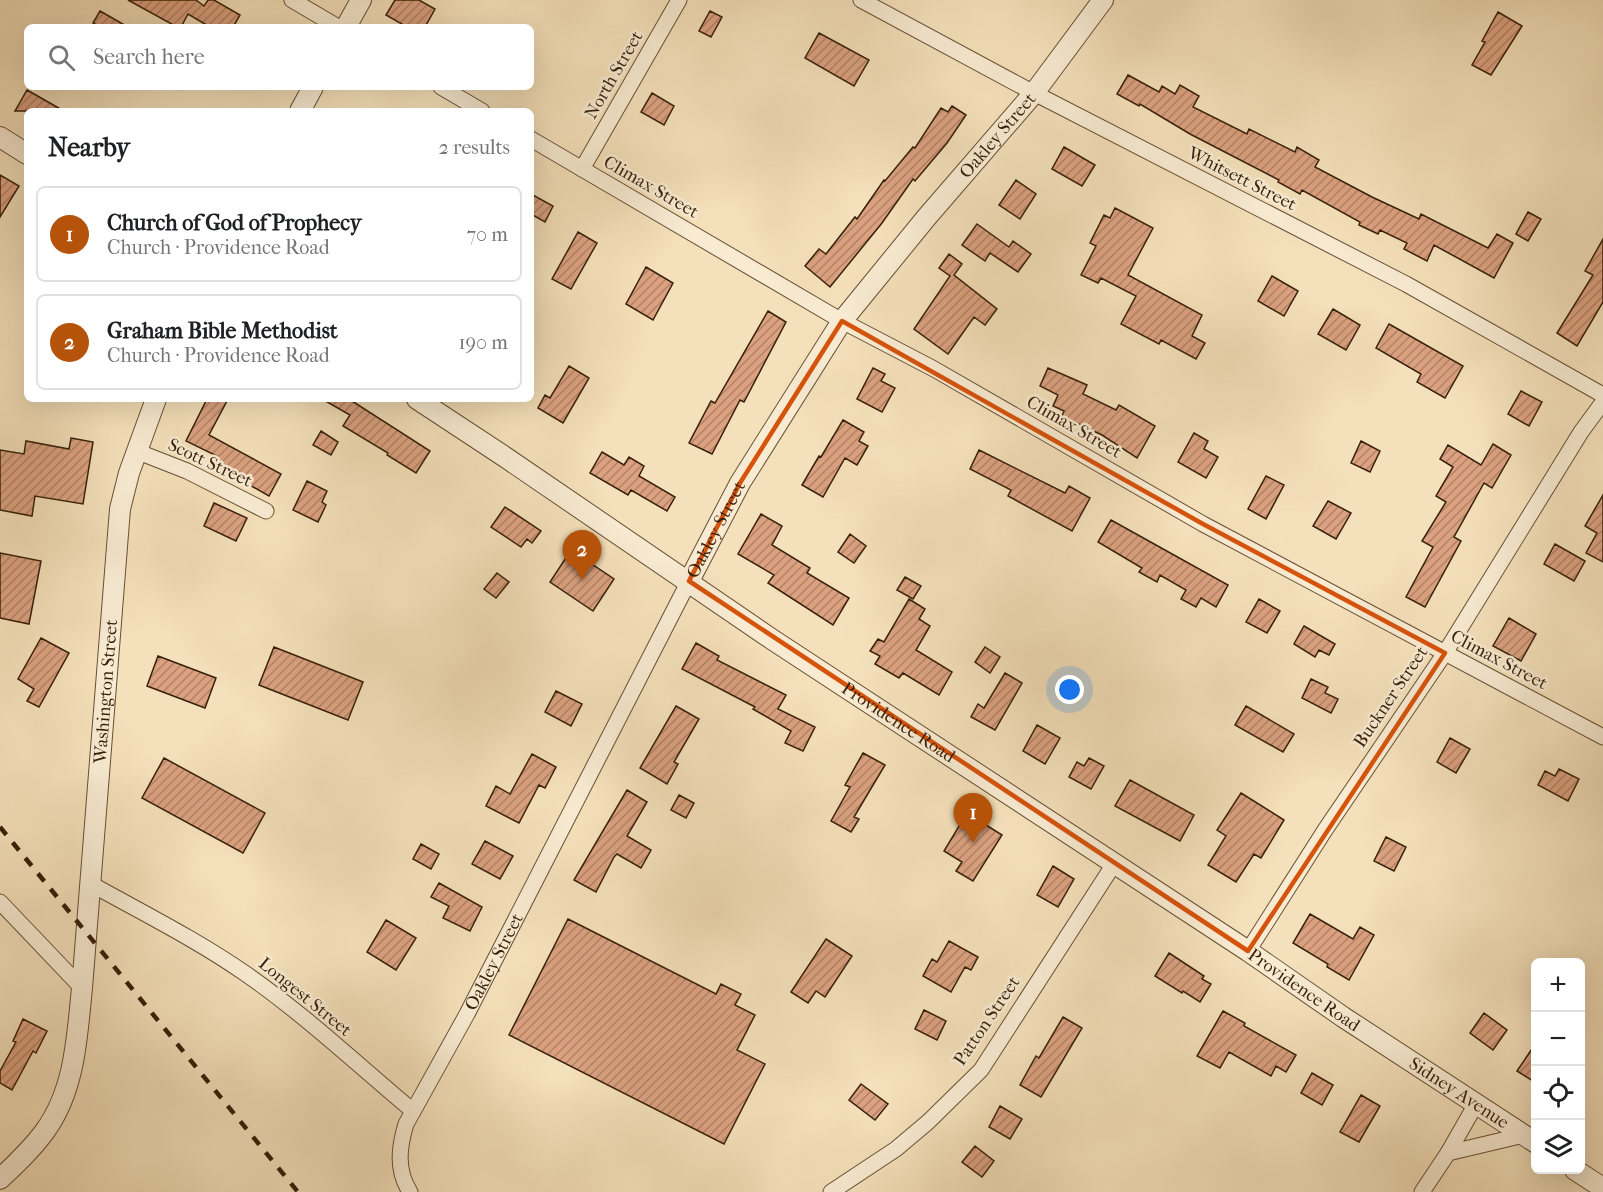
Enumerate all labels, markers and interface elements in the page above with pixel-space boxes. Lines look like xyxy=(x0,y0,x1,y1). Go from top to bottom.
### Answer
search box xyxy=(24,24,534,90)
street label: North Street xyxy=(580,27,648,123)
icon: search xyxy=(45,41,78,74)
text: Search here xyxy=(93,44,205,70)
street label: Oakley Street xyxy=(955,88,1040,182)
text: Nearby xyxy=(48,132,130,163)
text: 2 results xyxy=(439,136,510,159)
street label: Whitsett Street xyxy=(1183,142,1300,216)
street label: Climax Street xyxy=(600,151,703,223)
text: Church of God of Prophecy xyxy=(107,210,361,236)
text: 1 xyxy=(66,223,73,246)
text: 70 m xyxy=(466,223,508,246)
text: Church · Providence Road xyxy=(107,236,330,259)
text: Graham Bible Methodist xyxy=(107,318,338,344)
text: 2 xyxy=(64,331,75,354)
text: 190 m xyxy=(458,331,508,354)
text: Church · Providence Road xyxy=(107,344,330,367)
street label: Climax Street xyxy=(1023,391,1126,463)
street label: Scott Street xyxy=(165,434,256,492)
street label: Oakley Street xyxy=(682,477,750,582)
pin: 2 xyxy=(562,530,602,580)
street label: Washington Street xyxy=(89,618,122,765)
street label: Climax Street xyxy=(1447,626,1551,695)
street label: Buckner Street xyxy=(1350,642,1433,751)
your location xyxy=(1055,675,1084,704)
street label: Providence Road xyxy=(838,677,959,767)
pin: 1 xyxy=(954,794,992,843)
street label: Oakley Street xyxy=(460,909,528,1014)
street label: Providence Road xyxy=(1244,944,1364,1036)
street label: Longest Street xyxy=(254,953,356,1041)
map controls xyxy=(1531,958,1585,1174)
button: + xyxy=(1531,958,1585,1012)
street label: Patton Street xyxy=(950,972,1025,1069)
button: − xyxy=(1531,1012,1585,1066)
street label: Sidney Avenue xyxy=(1405,1053,1513,1133)
button: locate xyxy=(1531,1066,1585,1120)
button: layers xyxy=(1531,1120,1585,1174)

